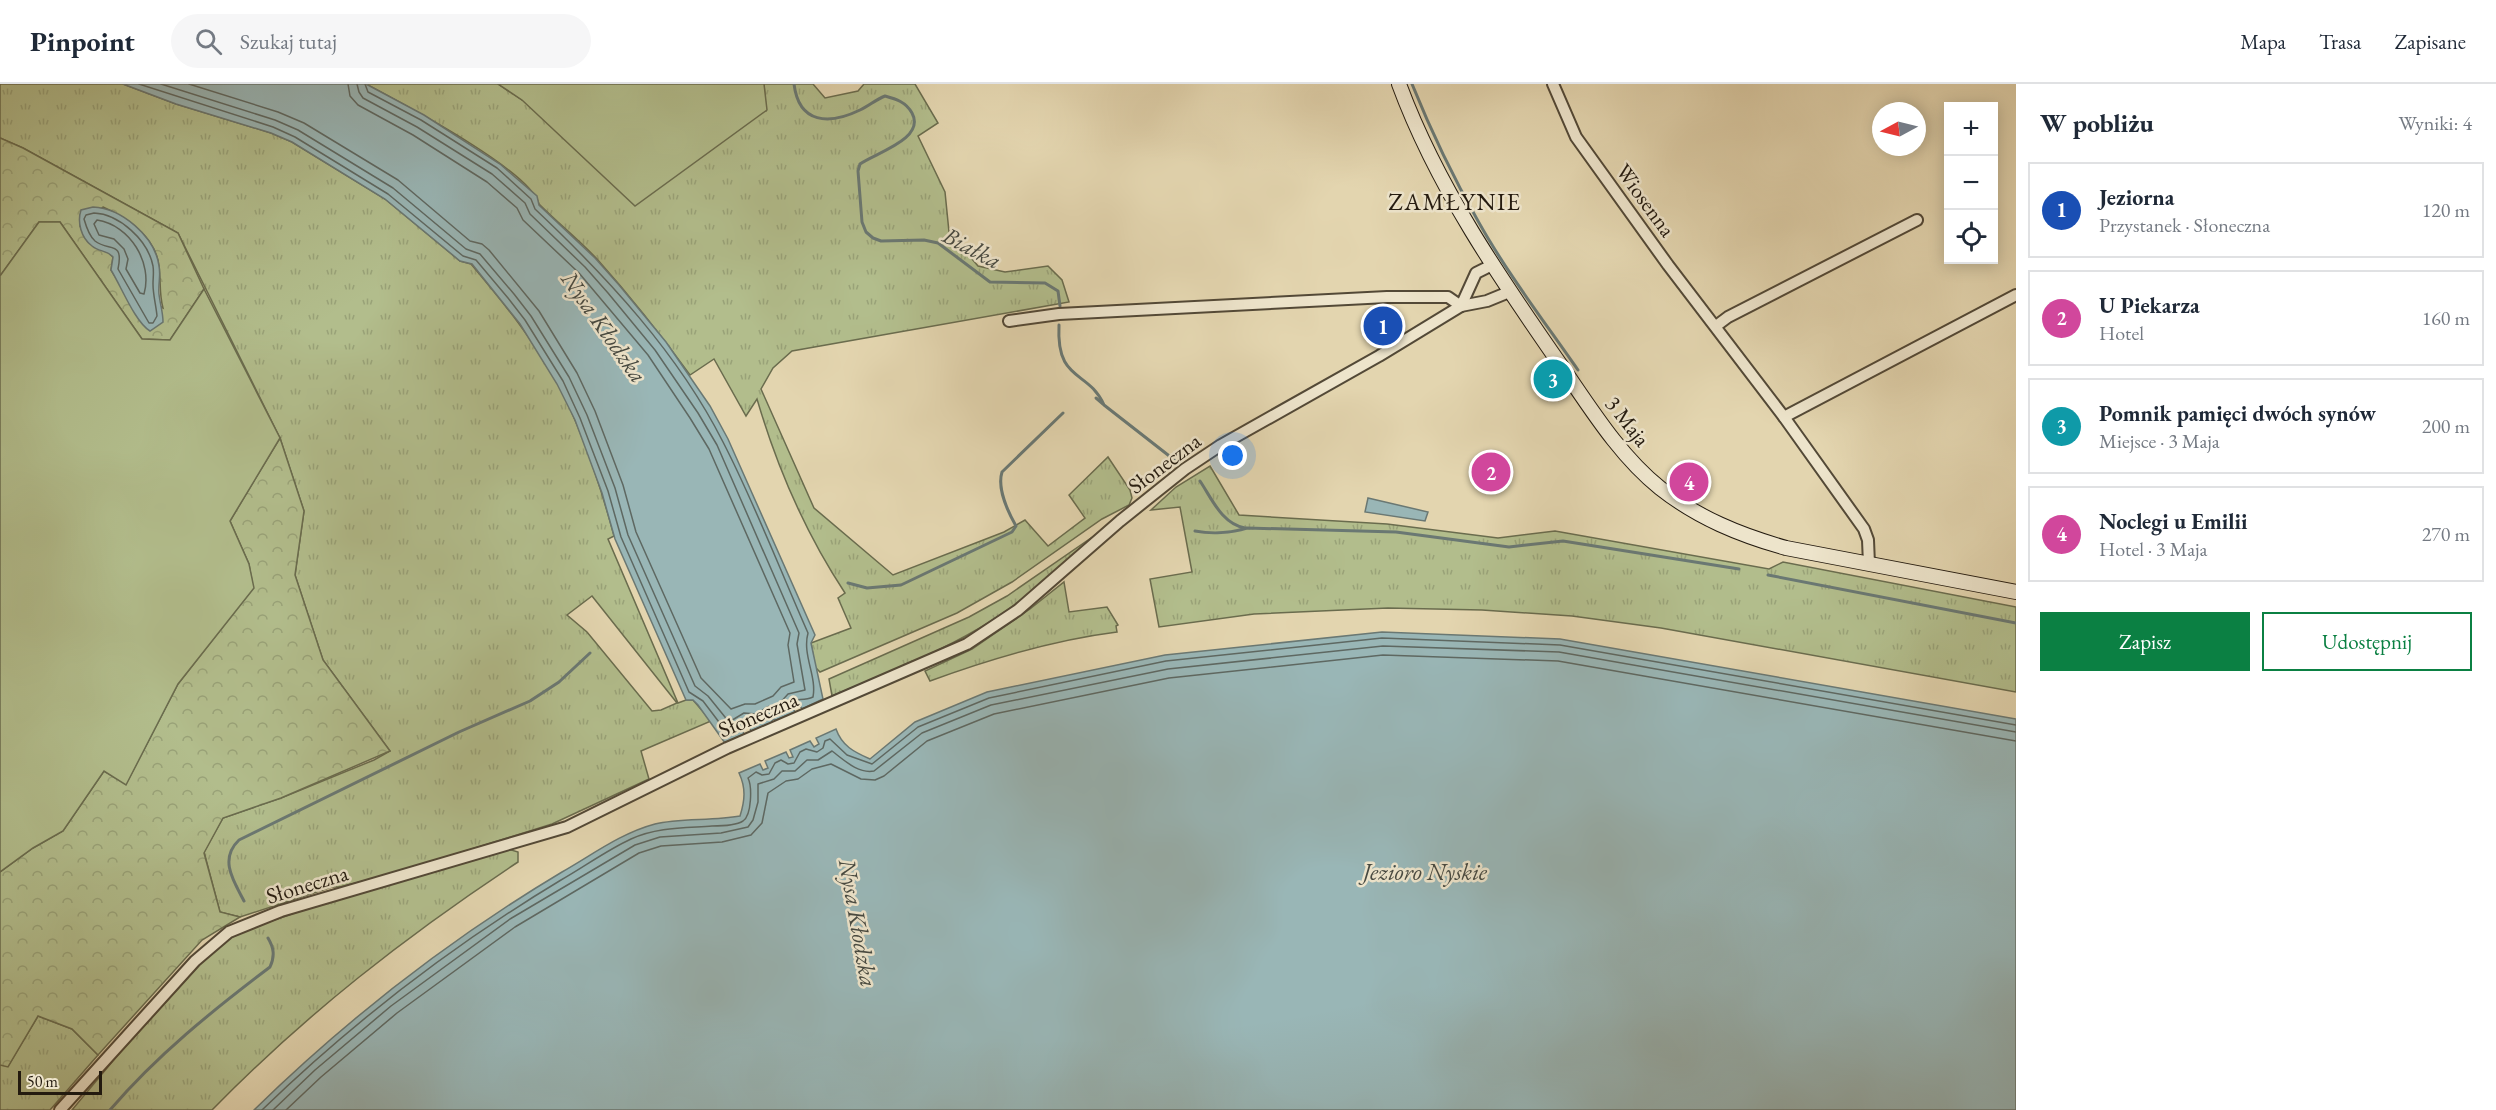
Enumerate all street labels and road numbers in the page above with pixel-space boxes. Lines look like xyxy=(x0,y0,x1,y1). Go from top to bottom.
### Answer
street label: Wiosenna xyxy=(1609,158,1682,243)
street label: 3 Maja xyxy=(1599,390,1657,453)
street label: Słoneczna xyxy=(1122,426,1207,500)
street label: Słoneczna xyxy=(714,685,803,744)
street label: Słoneczna xyxy=(263,858,352,911)

